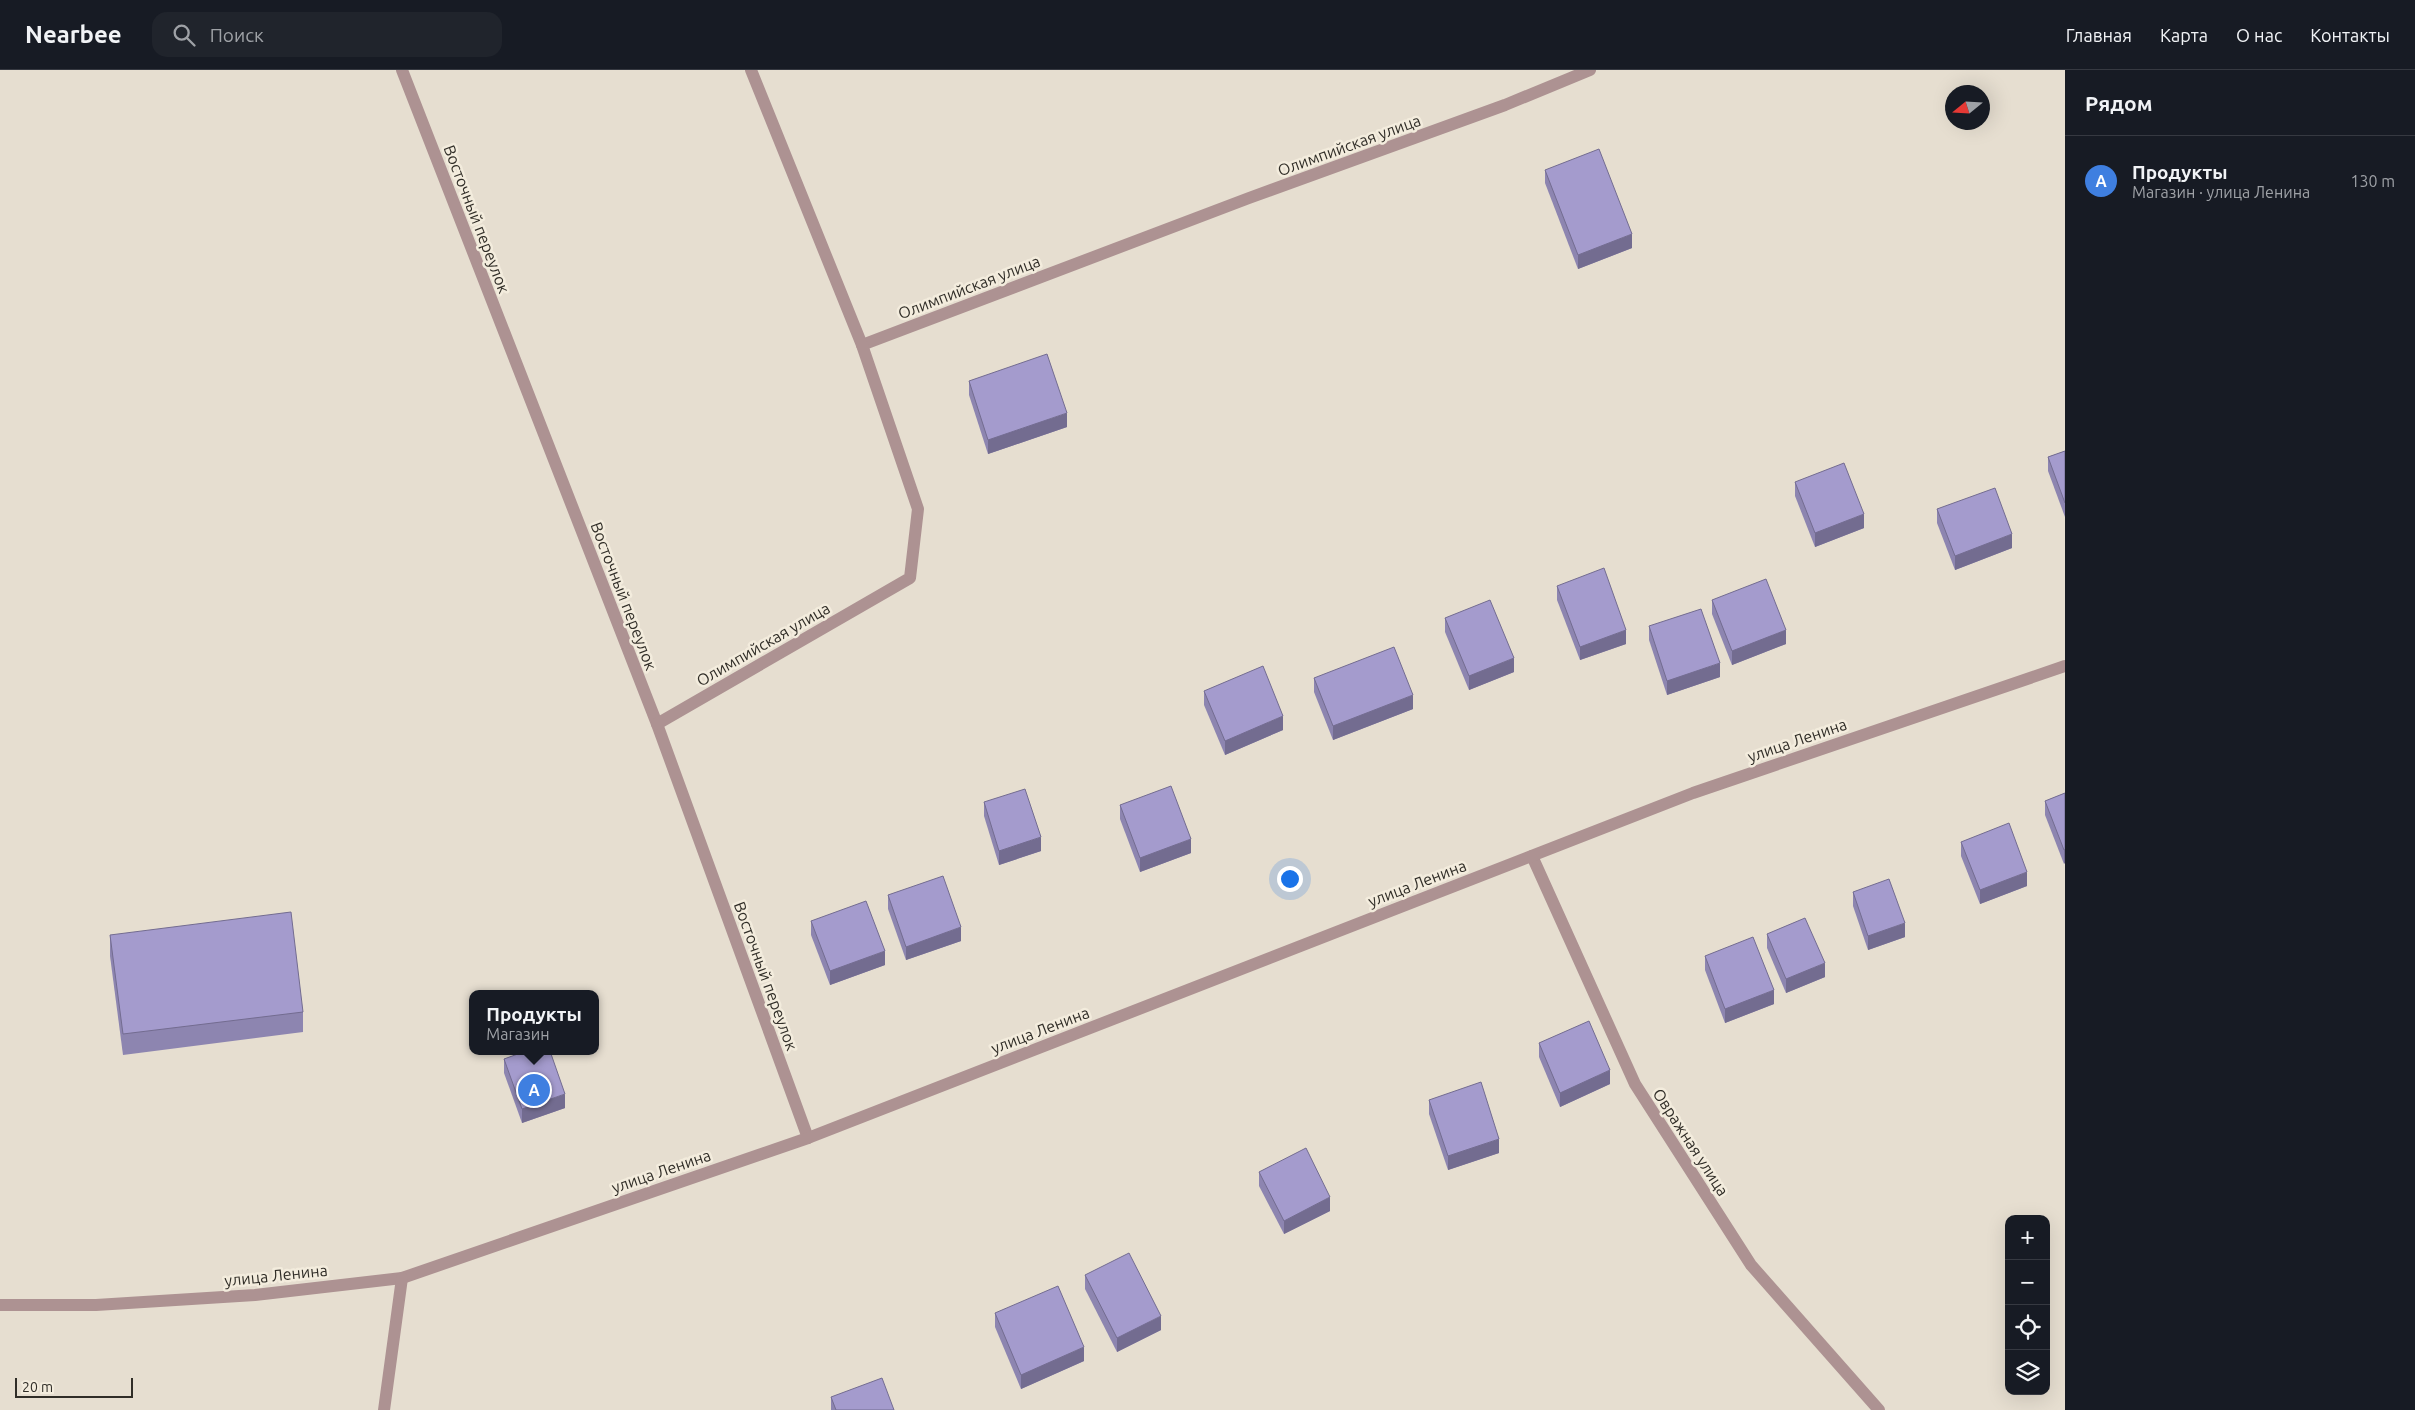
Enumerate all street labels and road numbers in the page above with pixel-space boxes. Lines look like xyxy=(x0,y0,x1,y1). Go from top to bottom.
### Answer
street label: Олимпийская улица xyxy=(1275,111,1423,179)
street label: Восточный переулок xyxy=(440,142,514,296)
street label: Олимпийская улица xyxy=(895,252,1043,322)
street label: Восточный переулок xyxy=(587,519,661,673)
street label: Олимпийская улица xyxy=(693,599,833,689)
street label: улица Ленина xyxy=(1745,715,1849,765)
street label: улица Ленина xyxy=(1365,856,1469,910)
street label: Восточный переулок xyxy=(731,899,801,1053)
street label: улица Ленина xyxy=(988,1003,1092,1057)
street label: Овражная улица xyxy=(1650,1085,1732,1199)
street label: улица Ленина xyxy=(609,1146,713,1196)
street label: улица Ленина xyxy=(223,1261,329,1289)

